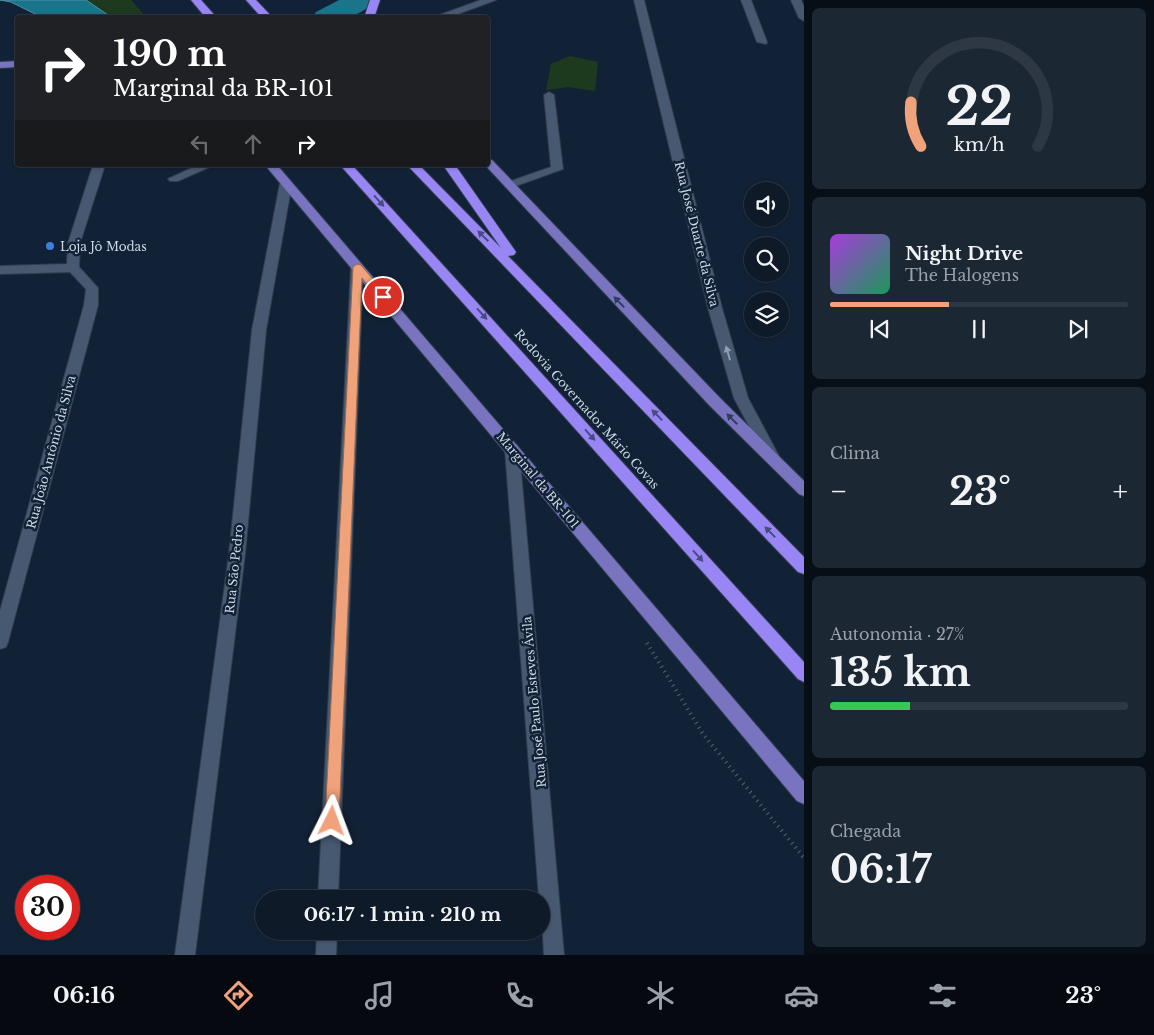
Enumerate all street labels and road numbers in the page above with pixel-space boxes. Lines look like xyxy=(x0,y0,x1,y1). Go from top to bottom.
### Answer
street label: Rua José Duarte da Silva xyxy=(672,160,722,308)
street label: Rodovia Governador Mário Covas xyxy=(511,326,663,492)
street label: Rua João Antônio da Silva xyxy=(23,373,79,530)
street label: Marginal da BR-101 xyxy=(494,429,582,531)
street label: Rua São Pedro xyxy=(222,524,246,614)
street label: Rua José Paulo Esteves Ávila xyxy=(518,615,549,788)

